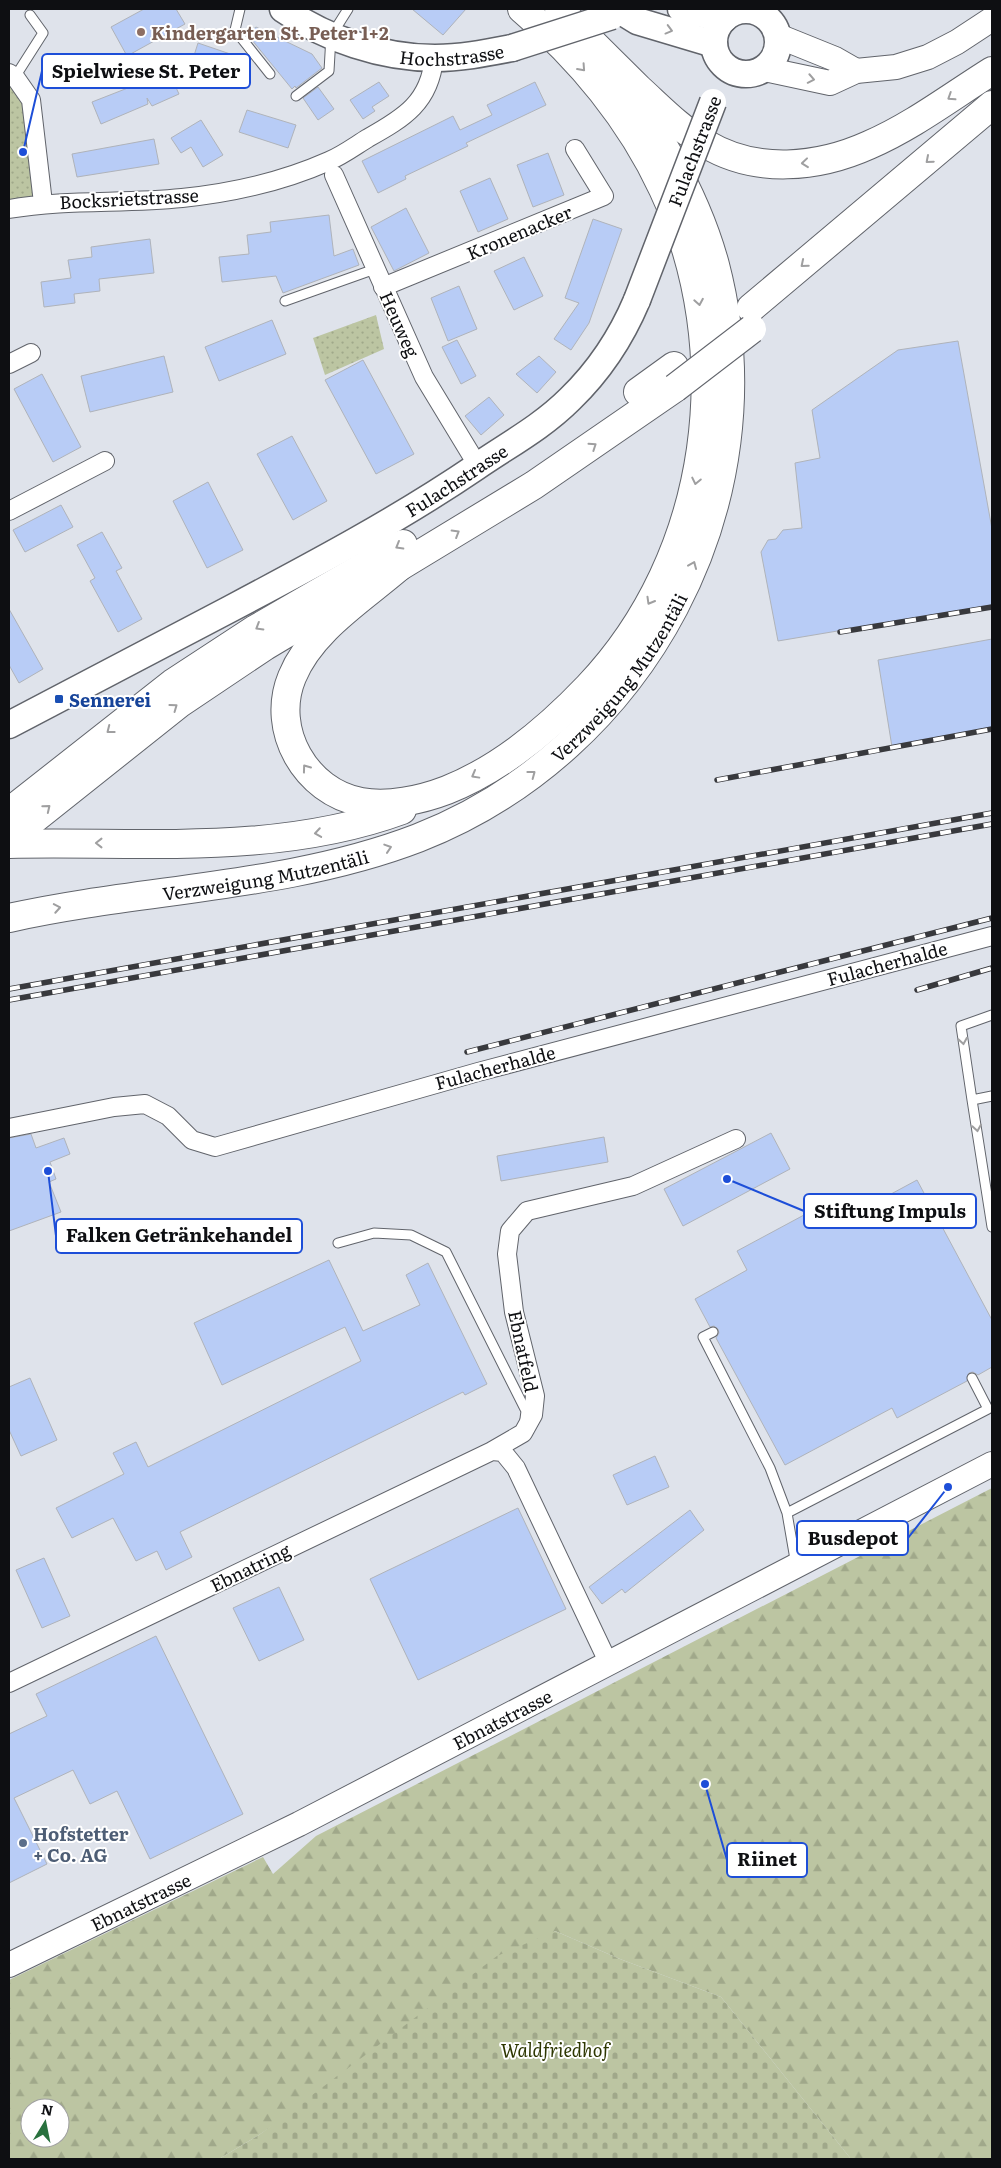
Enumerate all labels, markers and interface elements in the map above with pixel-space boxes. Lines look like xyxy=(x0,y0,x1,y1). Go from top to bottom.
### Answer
place label: Kindergarten St. Peter 1+2 xyxy=(151,19,389,46)
one-way arrow xyxy=(664,24,673,35)
marker: Kindergarten St. Peter 1+2 xyxy=(135,26,147,38)
street label: Hochstrasse xyxy=(398,36,506,72)
callout: Spielwiese St. Peter xyxy=(42,54,250,88)
text: Spielwiese St. Peter xyxy=(52,56,241,84)
one-way arrow xyxy=(576,62,585,71)
one-way arrow xyxy=(806,73,815,84)
one-way arrow xyxy=(948,91,957,100)
street label: Fulachstrasse xyxy=(660,92,728,210)
one-way arrow xyxy=(925,154,934,163)
one-way arrow xyxy=(800,157,808,168)
street label: Bocksrietstrasse xyxy=(59,181,199,215)
street label: Kronenacker xyxy=(462,197,576,266)
one-way arrow xyxy=(801,258,810,267)
street label: Heuweg xyxy=(373,287,427,362)
one-way arrow xyxy=(693,298,703,307)
street label: Fulachstrasse xyxy=(400,437,512,523)
one-way arrow xyxy=(588,442,597,452)
one-way arrow xyxy=(691,476,702,485)
one-way arrow xyxy=(451,530,460,540)
one-way arrow xyxy=(395,540,404,550)
one-way arrow xyxy=(687,561,698,570)
street label: Verzweigung Mutzentäli xyxy=(544,588,693,768)
one-way arrow xyxy=(646,596,656,605)
one-way arrow xyxy=(255,620,264,630)
place label: Sennerei xyxy=(69,686,152,713)
marker: Sennerei xyxy=(53,693,65,705)
one-way arrow xyxy=(168,705,177,713)
one-way arrow xyxy=(107,725,116,733)
one-way arrow xyxy=(303,764,312,774)
one-way arrow xyxy=(471,769,480,779)
one-way arrow xyxy=(526,771,536,780)
one-way arrow xyxy=(41,805,50,814)
one-way arrow xyxy=(314,827,323,837)
one-way arrow xyxy=(95,838,102,848)
street label: Verzweigung Mutzentäli xyxy=(161,842,371,906)
one-way arrow xyxy=(384,844,392,854)
one-way arrow xyxy=(52,904,61,914)
street label: Fulacherhalde xyxy=(824,934,950,992)
one-way arrow xyxy=(958,1037,968,1046)
street label: Fulacherhalde xyxy=(432,1038,558,1096)
one-way arrow xyxy=(971,1124,982,1132)
callout: Stiftung Impuls xyxy=(804,1194,976,1228)
text: Stiftung Impuls xyxy=(814,1196,966,1224)
callout: Falken Getränkehandel xyxy=(56,1219,302,1253)
text: Falken Getränkehandel xyxy=(66,1220,292,1248)
street label: Ebnatfeld xyxy=(502,1308,546,1394)
callout: Busdepot xyxy=(797,1521,908,1555)
text: Busdepot xyxy=(808,1523,899,1551)
street label: Ebnatring xyxy=(205,1535,296,1598)
street label: Ebnatstrasse xyxy=(447,1682,556,1756)
place label: Hofstetter + Co. AG xyxy=(33,1820,129,1868)
marker: Hofstetter + Co. AG xyxy=(17,1837,29,1849)
callout: Riinet xyxy=(727,1843,807,1877)
text: Riinet xyxy=(737,1844,798,1872)
street label: Ebnatstrasse xyxy=(86,1865,195,1937)
park label: Waldfriedhof xyxy=(501,2036,611,2063)
north arrow xyxy=(20,2098,70,2148)
text: N xyxy=(40,2098,55,2120)

